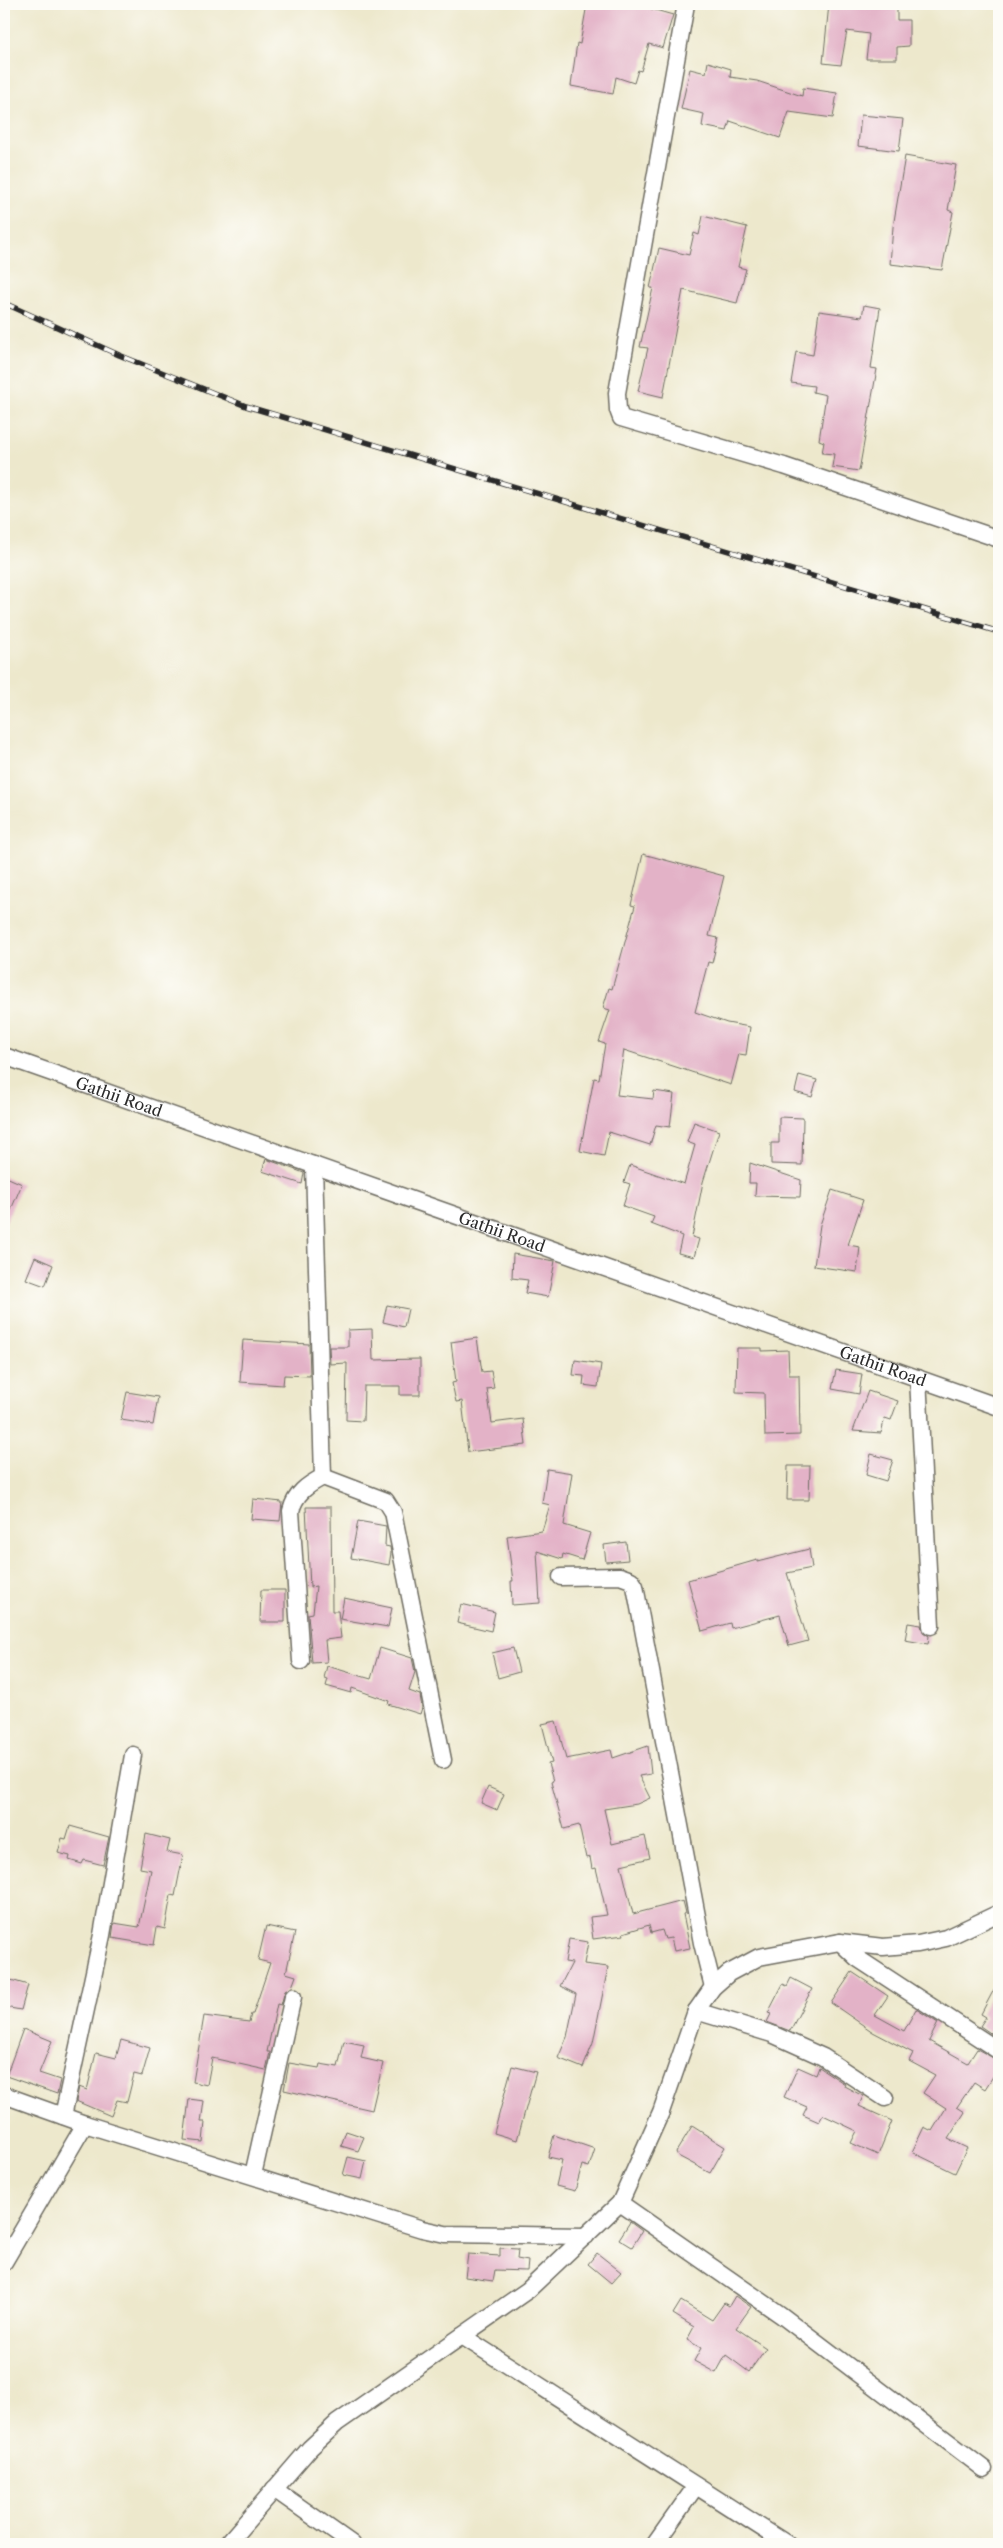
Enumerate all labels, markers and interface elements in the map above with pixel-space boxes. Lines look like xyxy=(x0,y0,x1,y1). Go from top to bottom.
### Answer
street label: Gathii Road xyxy=(73,1072,165,1121)
street label: Gathii Road xyxy=(456,1207,548,1256)
street label: Gathii Road xyxy=(837,1342,929,1391)

